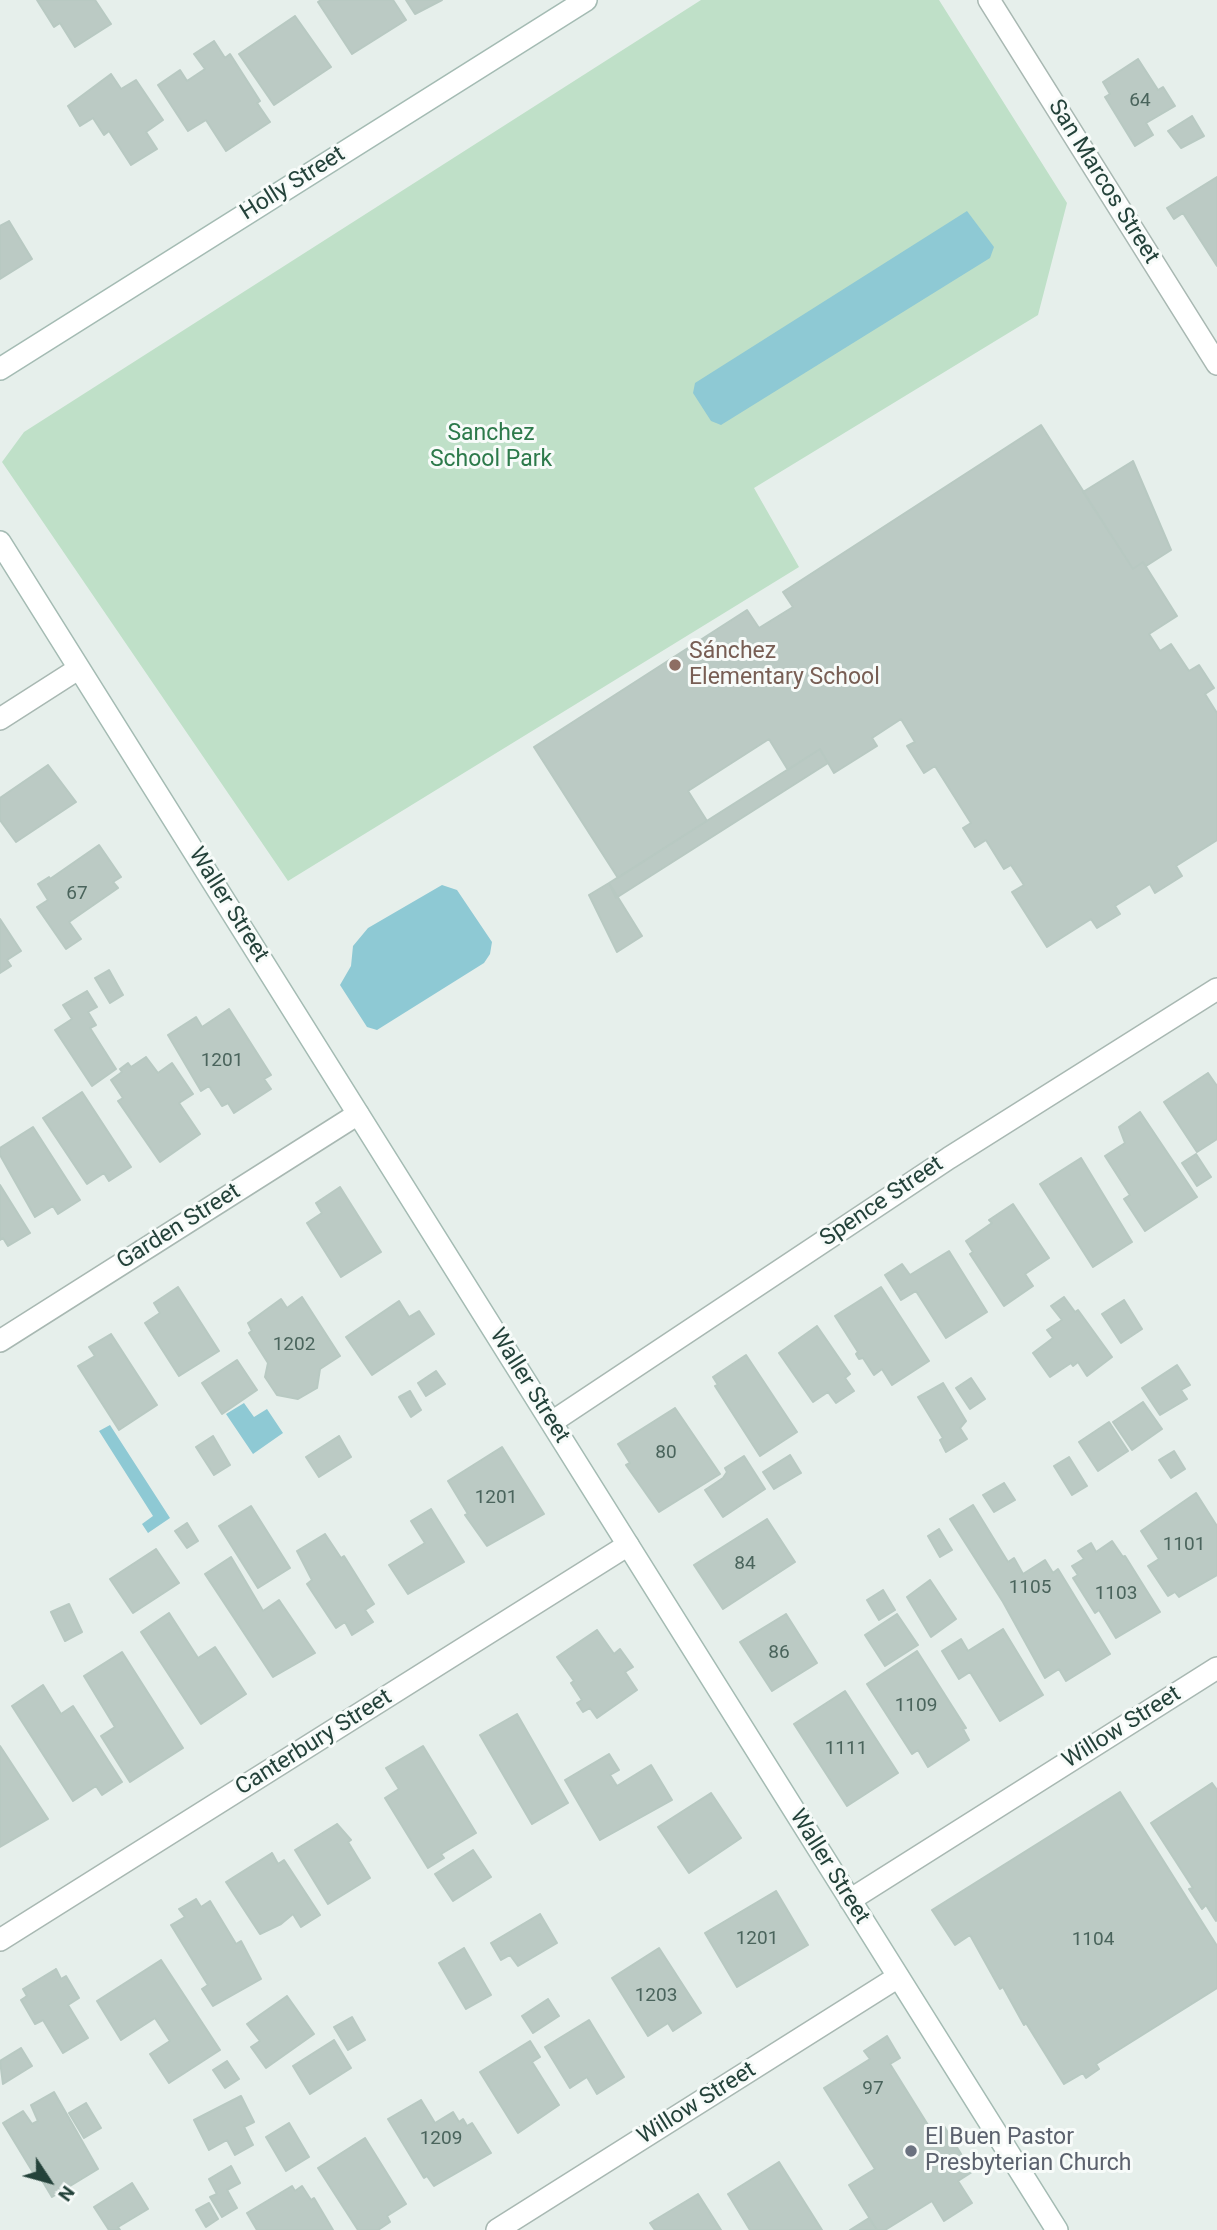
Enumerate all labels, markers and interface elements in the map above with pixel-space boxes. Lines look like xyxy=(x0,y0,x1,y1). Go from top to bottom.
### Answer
house number: 64 xyxy=(1129,90,1151,112)
street label: San Marcos Street xyxy=(1041,95,1165,269)
street label: Holly Street xyxy=(236,141,350,227)
park label: Sanchez School Park xyxy=(430,420,552,474)
place label: Sánchez Elementary School xyxy=(689,638,880,692)
marker: Sánchez Elementary School xyxy=(667,657,683,673)
street label: Waller Street xyxy=(182,843,274,967)
house number: 67 xyxy=(66,883,88,905)
house number: 1201 xyxy=(201,1050,243,1072)
street label: Spence Street xyxy=(815,1151,949,1253)
street label: Garden Street xyxy=(112,1178,246,1276)
street label: Waller Street xyxy=(483,1324,575,1448)
house number: 1202 xyxy=(273,1334,315,1356)
house number: 80 xyxy=(655,1442,677,1464)
house number: 1201 xyxy=(475,1487,517,1509)
house number: 1101 xyxy=(1163,1534,1205,1556)
house number: 84 xyxy=(734,1553,756,1575)
house number: 1105 xyxy=(1009,1577,1051,1599)
house number: 1103 xyxy=(1095,1583,1137,1605)
house number: 86 xyxy=(768,1642,790,1664)
street label: Willow Street xyxy=(1058,1681,1186,1775)
street label: Canterbury Street xyxy=(231,1684,397,1802)
house number: 1109 xyxy=(895,1695,937,1717)
house number: 1111 xyxy=(825,1738,867,1760)
street label: Waller Street xyxy=(783,1805,875,1929)
house number: 1201 xyxy=(736,1928,778,1950)
house number: 1104 xyxy=(1072,1929,1114,1951)
house number: 1203 xyxy=(635,1985,677,2007)
street label: Willow Street xyxy=(633,2057,761,2151)
house number: 97 xyxy=(862,2078,884,2100)
place label: El Buen Pastor Presbyterian Church xyxy=(925,2124,1131,2178)
house number: 1209 xyxy=(420,2128,462,2150)
marker: El Buen Pastor Presbyterian Church xyxy=(903,2143,919,2159)
north arrow xyxy=(14,2146,84,2216)
text: N xyxy=(53,2181,80,2206)

